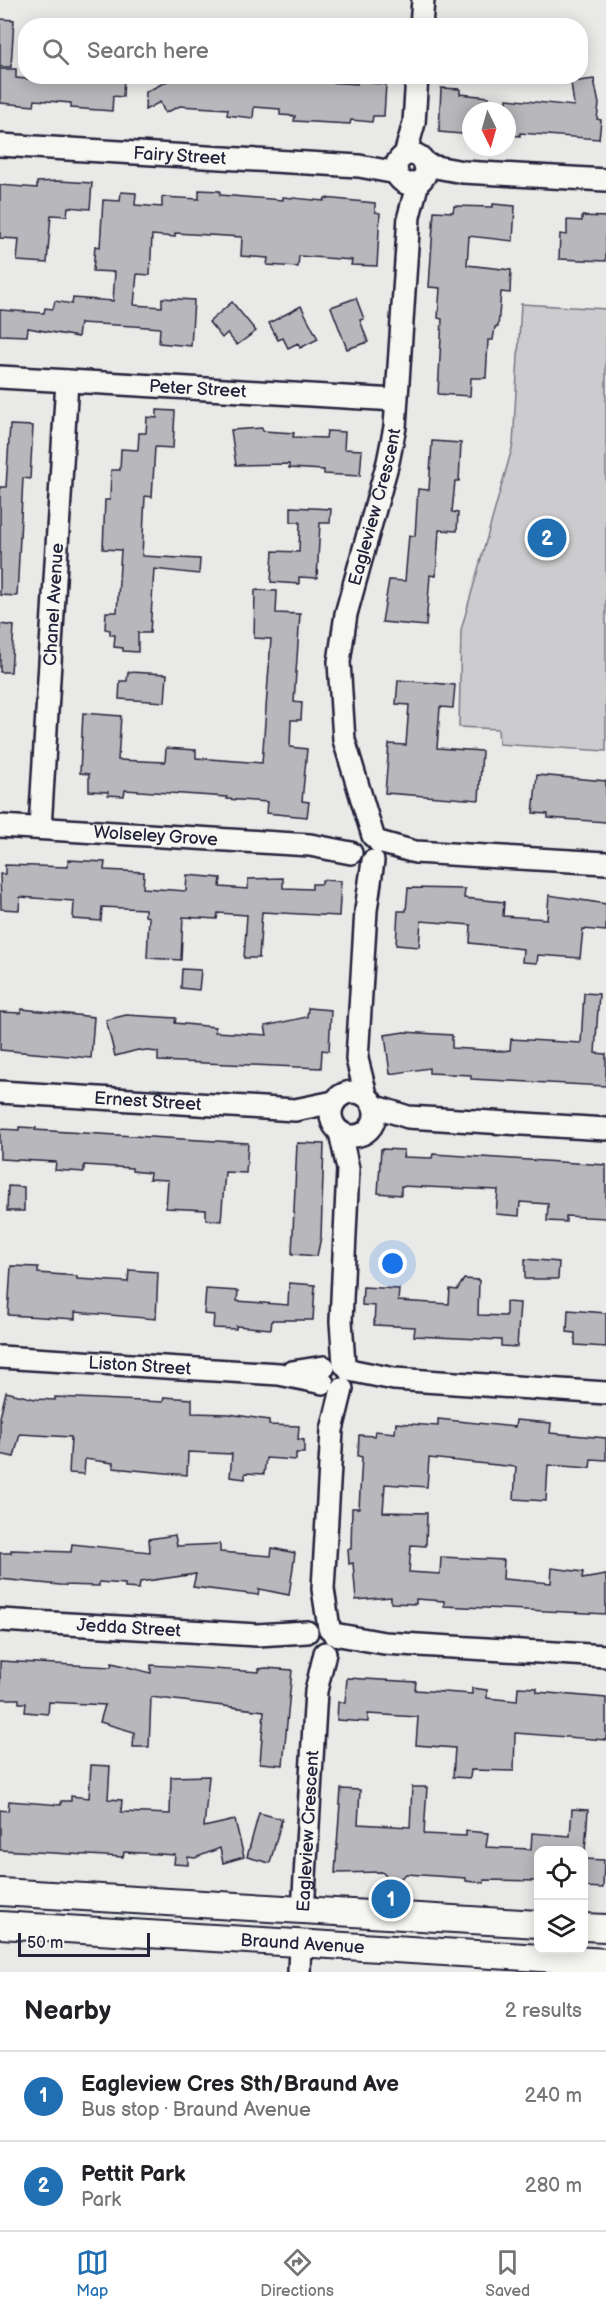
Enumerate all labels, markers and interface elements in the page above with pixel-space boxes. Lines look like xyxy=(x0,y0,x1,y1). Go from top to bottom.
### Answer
search box xyxy=(18,18,588,84)
icon: search xyxy=(39,35,72,68)
text: Search here xyxy=(87,38,209,65)
north arrow xyxy=(462,102,516,156)
street label: Fairy Street xyxy=(133,143,227,169)
street label: Peter Street xyxy=(148,376,247,402)
street label: Eagleview Crescent xyxy=(344,426,406,588)
pin: 2 xyxy=(528,516,566,560)
street label: Chanel Avenue xyxy=(40,542,68,667)
street label: Wolseley Grove xyxy=(93,822,219,850)
street label: Ernest Street xyxy=(93,1088,203,1115)
your location xyxy=(378,1249,407,1278)
street label: Liston Street xyxy=(88,1352,192,1380)
street label: Jedda Street xyxy=(76,1614,182,1642)
street label: Eagleview Crescent xyxy=(293,1749,324,1913)
map controls xyxy=(534,1846,588,1954)
button: locate xyxy=(534,1846,588,1900)
pin: 1 xyxy=(372,1876,410,1922)
button: layers xyxy=(534,1900,588,1954)
scale bar xyxy=(18,1930,150,1958)
street label: Braund Avenue xyxy=(240,1930,366,1958)
text: 50 m xyxy=(27,1934,63,1953)
text: Nearby xyxy=(24,1996,111,2027)
text: 2 results xyxy=(505,1999,582,2023)
text: Eagleview Cres Sth/Braund Ave xyxy=(81,2071,399,2098)
text: 1 xyxy=(39,2084,48,2108)
text: 240 m xyxy=(525,2084,582,2108)
text: Bus stop · Braund Avenue xyxy=(81,2098,311,2122)
text: Pettit Park xyxy=(81,2161,186,2188)
text: 2 xyxy=(38,2174,49,2198)
text: 280 m xyxy=(525,2174,582,2198)
text: Park xyxy=(81,2188,121,2212)
tab: Map xyxy=(76,2246,109,2301)
tab: Directions xyxy=(260,2246,334,2301)
tab: Saved xyxy=(485,2246,530,2301)

